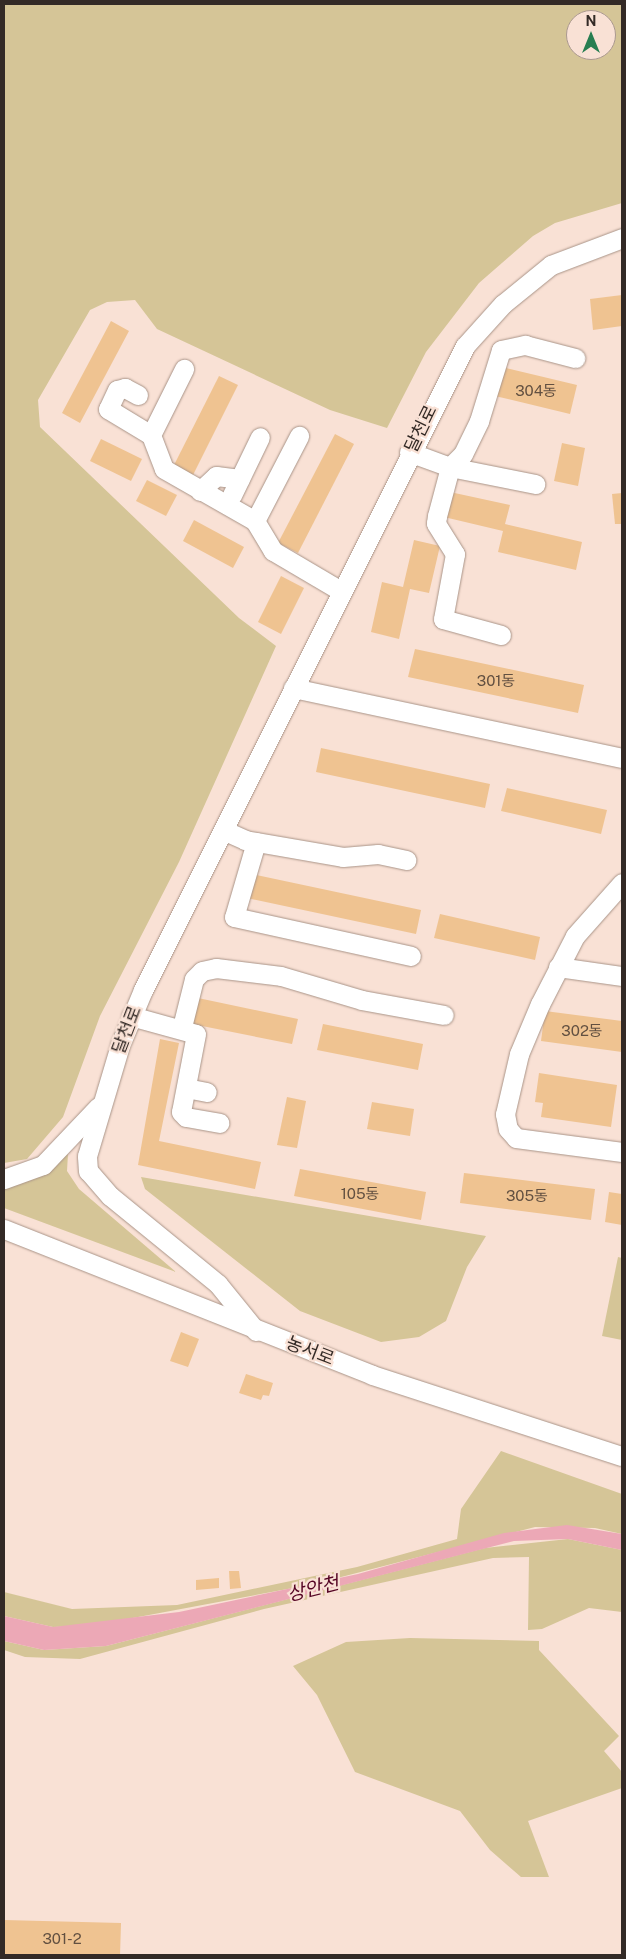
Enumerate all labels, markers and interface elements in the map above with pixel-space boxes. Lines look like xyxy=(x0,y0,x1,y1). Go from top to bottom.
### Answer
north arrow xyxy=(566,10,616,60)
text: N xyxy=(586,13,596,29)
house number: 304동 xyxy=(515,382,557,400)
street label: 달천로 xyxy=(400,402,442,456)
house number: 301동 xyxy=(477,672,515,690)
street label: 달천로 xyxy=(108,1003,146,1057)
house number: 302동 xyxy=(561,1022,603,1040)
house number: 105동 xyxy=(341,1185,379,1203)
house number: 305동 xyxy=(506,1187,548,1205)
street label: 농서로 xyxy=(283,1332,337,1370)
water label: 상안천 xyxy=(285,1572,341,1606)
house number: 301-2 xyxy=(42,1930,82,1948)

